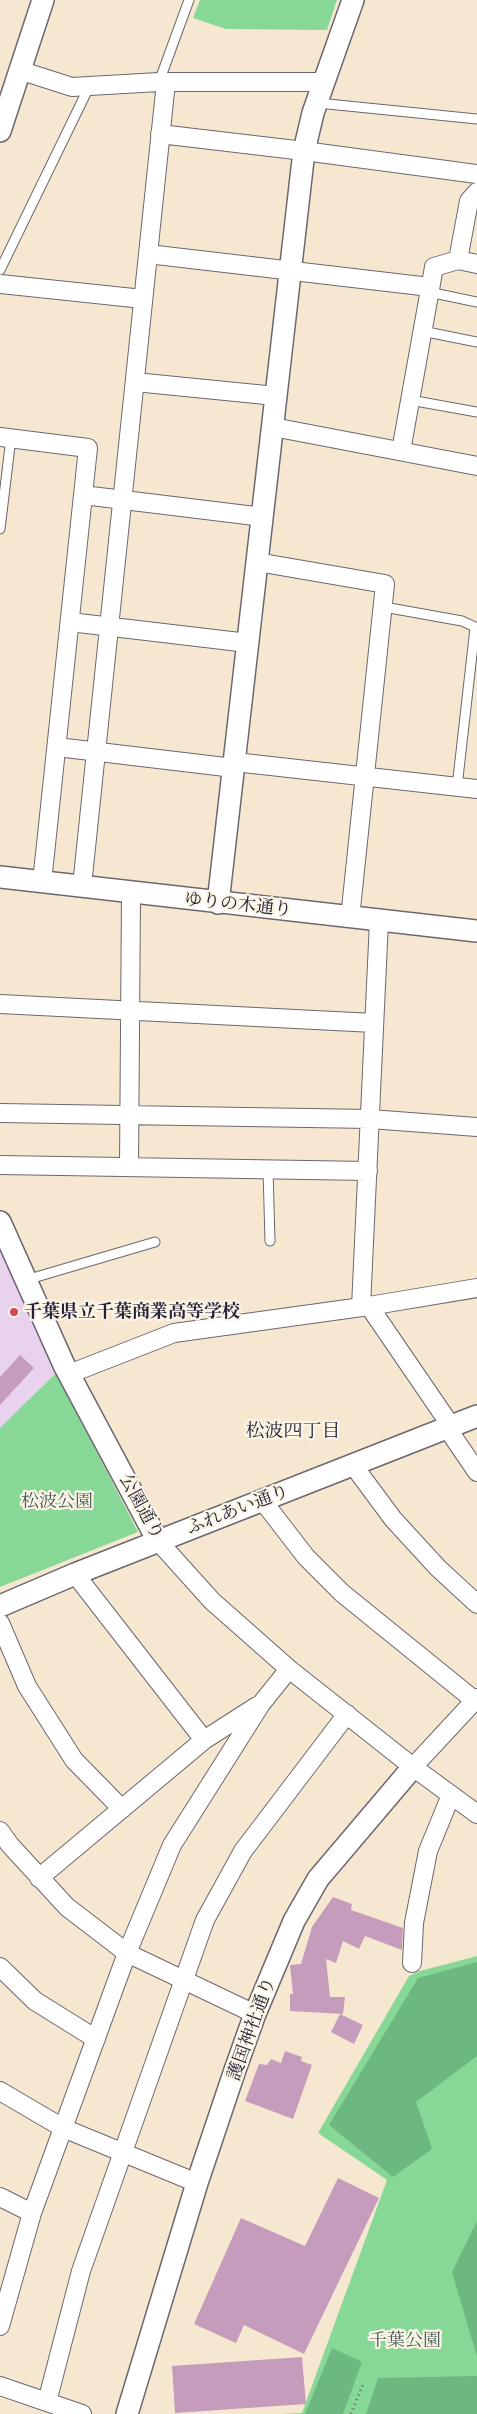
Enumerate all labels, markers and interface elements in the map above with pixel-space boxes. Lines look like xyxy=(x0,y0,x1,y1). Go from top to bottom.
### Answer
street label: ゆりの木通り xyxy=(183,889,293,921)
place label: 千葉県立千葉商業高等学校 xyxy=(24,1301,240,1323)
marker: 千葉県立千葉商業高等学校 xyxy=(8,1306,20,1318)
district label: 松波四丁目 xyxy=(246,1421,340,1443)
street label: 公園通り xyxy=(114,1470,168,1544)
street label: ふれあい通り xyxy=(184,1481,292,1539)
park label: 松波公園 xyxy=(21,1491,93,1513)
street label: 護国神社通り xyxy=(223,1975,281,2083)
park label: 千葉公園 xyxy=(369,2330,441,2352)

